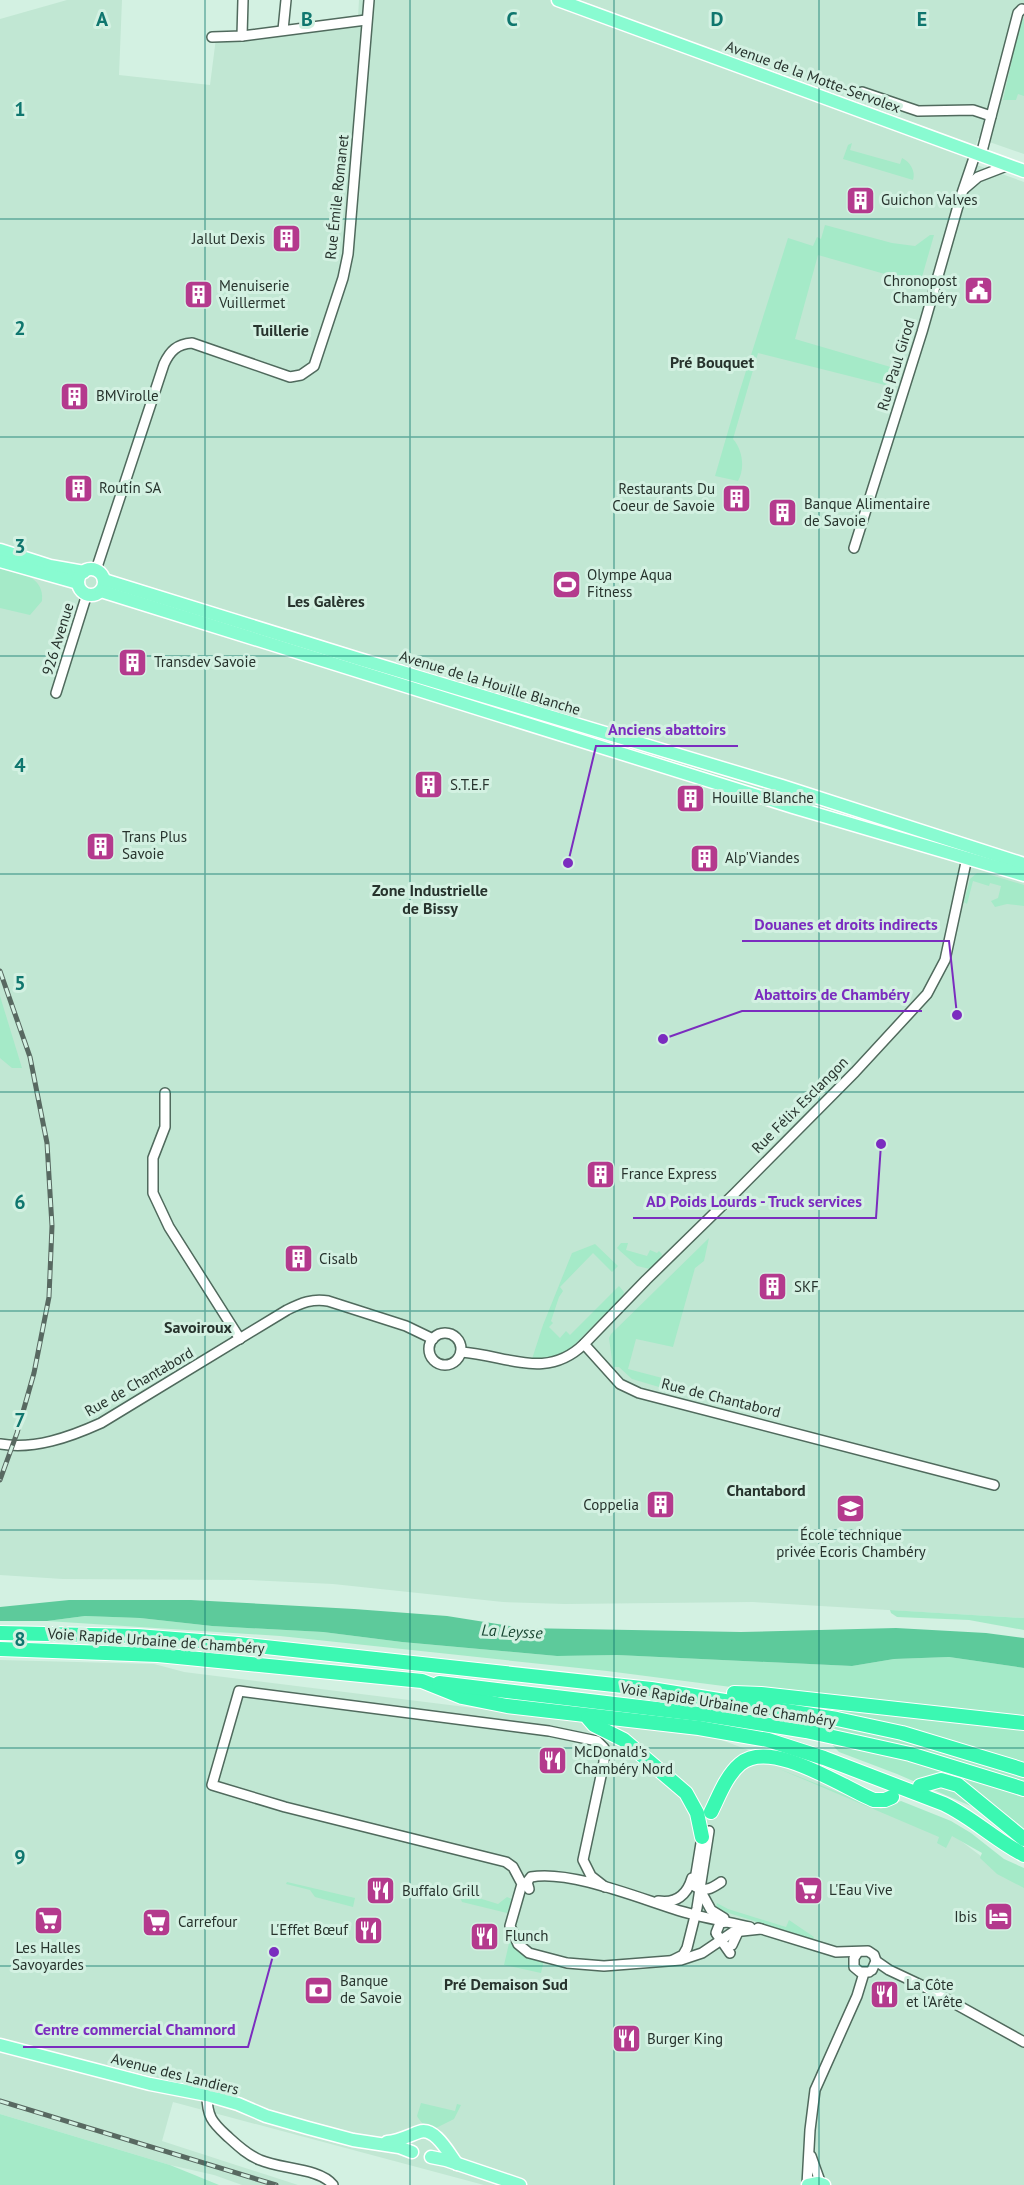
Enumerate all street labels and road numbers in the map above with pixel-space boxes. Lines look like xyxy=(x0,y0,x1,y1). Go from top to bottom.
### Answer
street label: Avenue de la Motte-Servolex xyxy=(723,36,903,117)
street label: Rue Émile Romanet xyxy=(320,134,353,260)
street label: Rue Paul Girod xyxy=(873,317,918,413)
street label: 926 Avenue xyxy=(37,600,78,677)
street label: Avenue de la Houille Blanche xyxy=(397,646,583,719)
street label: Rue Félix Esclangon xyxy=(747,1052,852,1157)
street label: Rue de Chantabord xyxy=(81,1343,197,1420)
street label: Rue de Chantabord xyxy=(659,1373,783,1422)
street label: Voie Rapide Urbaine de Chambéry xyxy=(46,1623,265,1658)
street label: Voie Rapide Urbaine de Chambéry xyxy=(618,1678,837,1731)
street label: Avenue des Landiers xyxy=(109,2048,241,2099)

